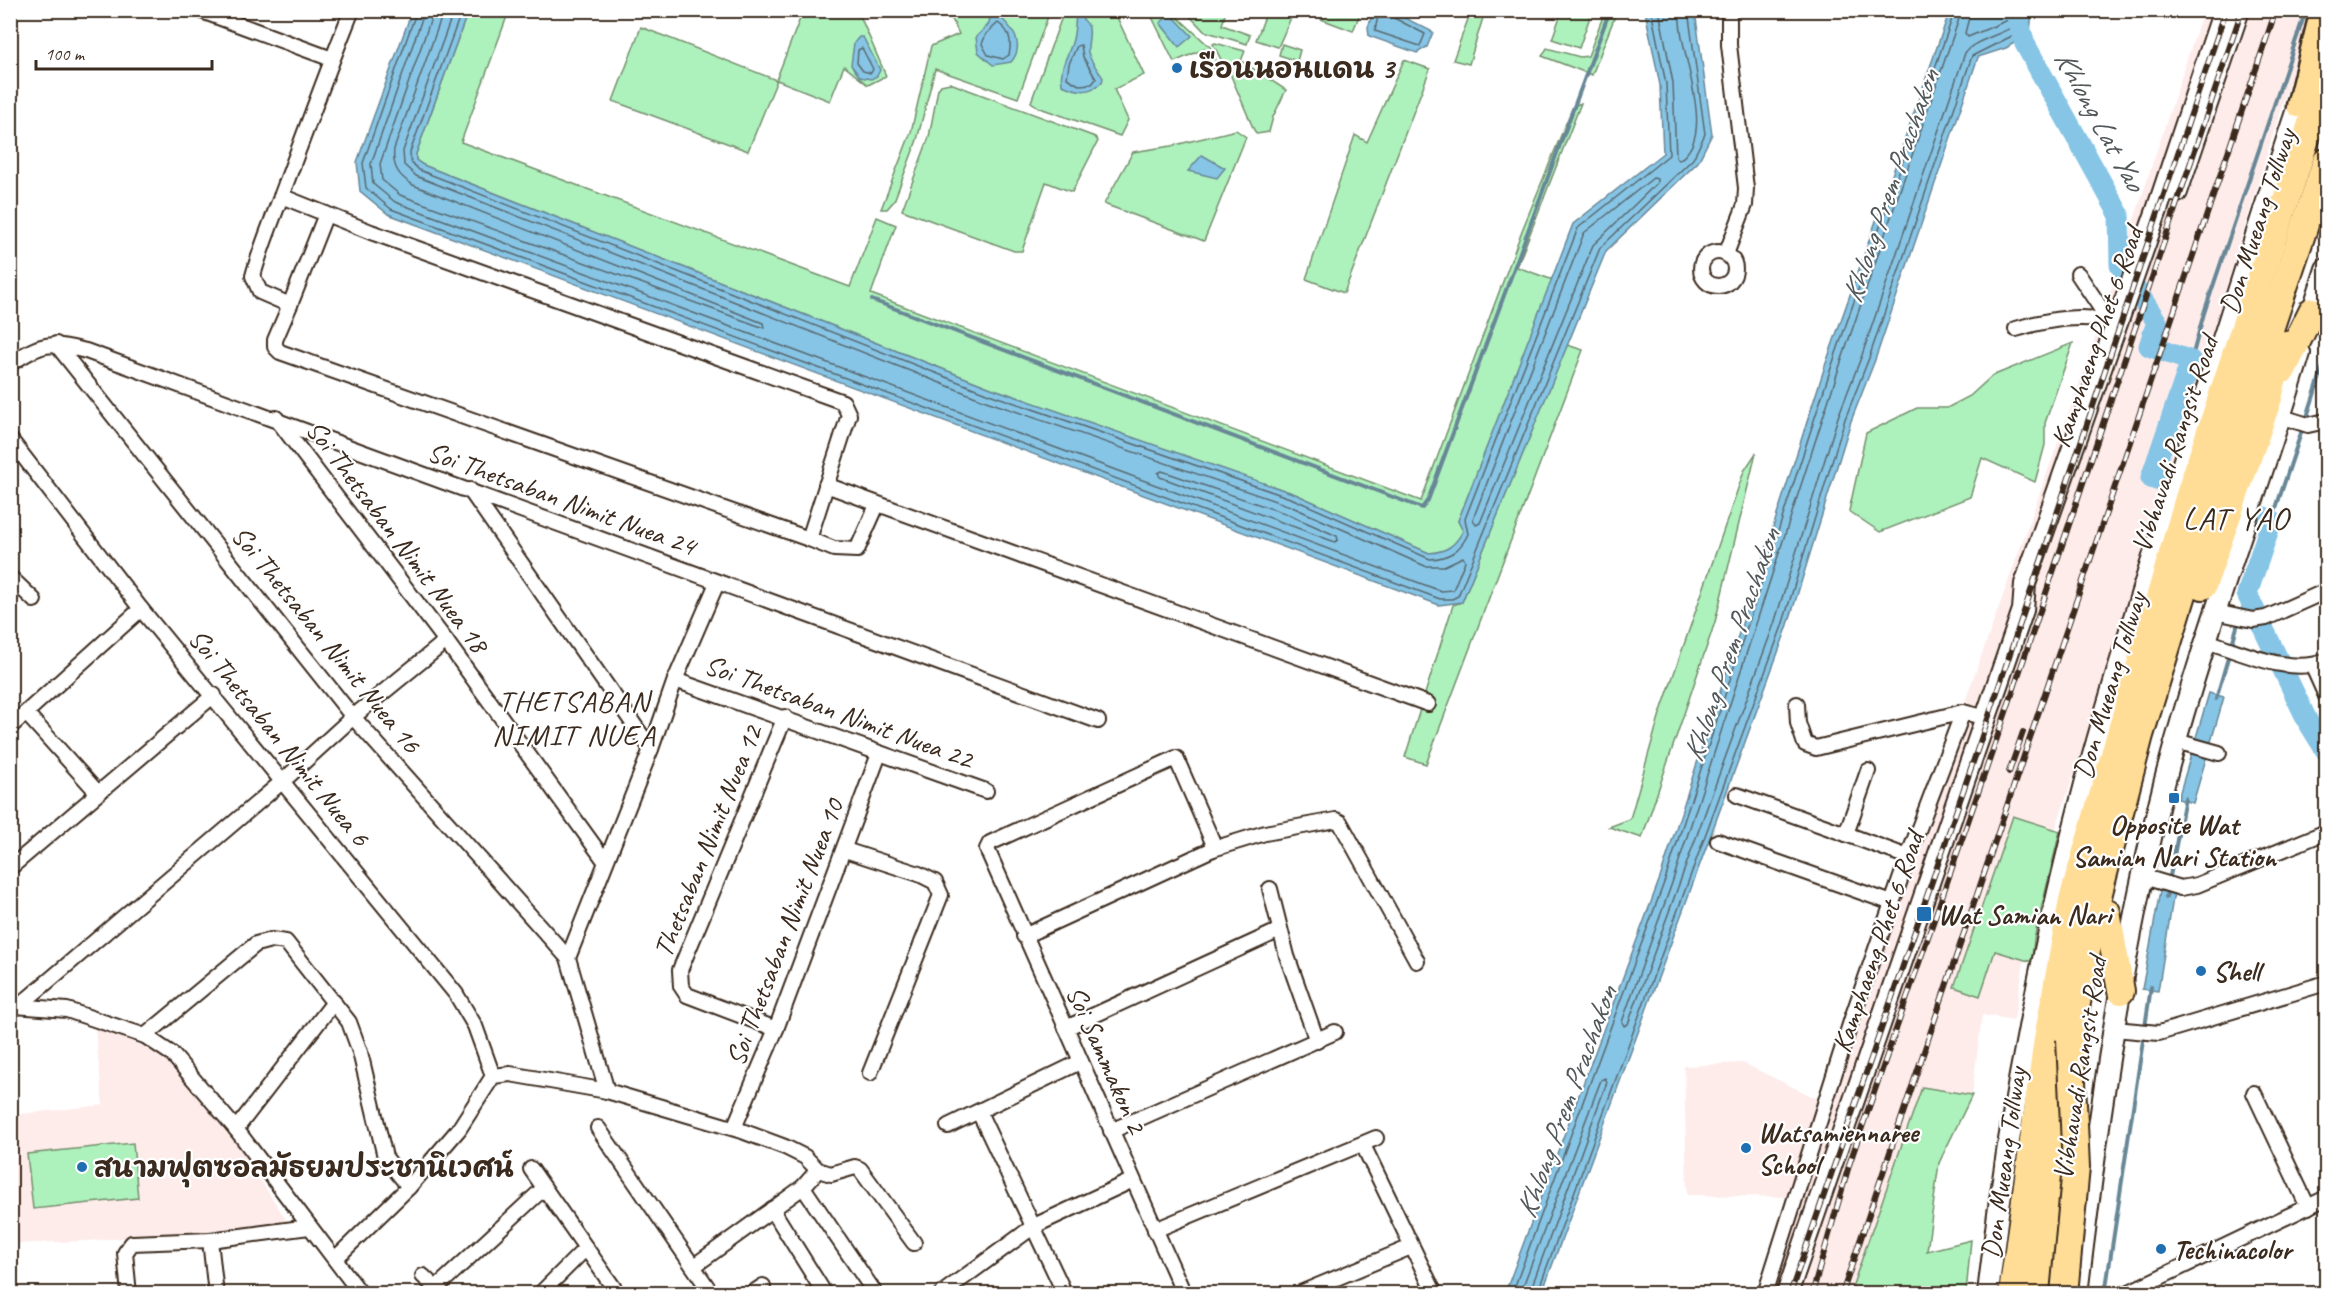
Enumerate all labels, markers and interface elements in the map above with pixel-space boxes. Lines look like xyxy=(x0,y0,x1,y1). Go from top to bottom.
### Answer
scale bar xyxy=(36,33,212,71)
text: 100 m xyxy=(45,43,86,65)
water label: Khlong Lat Yao xyxy=(2046,43,2156,201)
place label: เรือนนอนแดน 3 xyxy=(1189,51,1396,86)
marker: เรือนนอนแดน 3 xyxy=(1170,61,1184,75)
water label: Khlong Prem Prachakon xyxy=(1832,62,1948,307)
street label: Don Mueang Tollway xyxy=(2211,122,2305,318)
street label: Kamphaeng Phet 6 Road xyxy=(2042,219,2152,452)
street label: Vibhavadi Rangsit Road xyxy=(2123,328,2227,557)
street label: Soi Thetsaban Nimit Nuea 18 xyxy=(299,413,498,662)
street label: Soi Thetsaban Nimit Nuea 24 xyxy=(423,434,703,564)
district label: LAT YAO xyxy=(2183,498,2291,539)
street label: Soi Thetsaban Nimit Nuea 16 xyxy=(224,519,430,761)
water label: Khlong Prem Prachakon xyxy=(1673,521,1789,766)
street label: Don Mueang Tollway xyxy=(2065,586,2155,782)
street label: Soi Thetsaban Nimit Nuea 6 xyxy=(181,621,379,854)
street label: Soi Thetsaban Nimit Nuea 22 xyxy=(700,647,980,777)
district label: THETSABAN NIMIT NUEA xyxy=(492,682,656,754)
street label: Thetsaban Nimit Nuea 12 xyxy=(645,718,771,962)
marker: Opposite Wat Samian Nari Station xyxy=(2167,791,2181,805)
street label: Soi Thetsaban Nimit Nuea 10 xyxy=(718,792,852,1070)
place label: Opposite Wat Samian Nari Station xyxy=(2072,807,2278,874)
street label: Kamphaeng Phet 6 Road xyxy=(1823,824,1933,1057)
place label: Wat Samian Nari xyxy=(1938,897,2115,932)
marker: Wat Samian Nari xyxy=(1915,905,1933,923)
street label: Vibhavadi Rangsit Road xyxy=(2045,950,2115,1182)
place label: Shell xyxy=(2213,954,2265,989)
marker: Shell xyxy=(2194,964,2208,978)
water label: Khlong Prem Prachakon xyxy=(1506,979,1626,1223)
street label: Soi Sammakon 2 xyxy=(1059,980,1156,1140)
street label: Don Mueang Tollway xyxy=(1973,1063,2035,1261)
place label: Watsamiennaree School xyxy=(1758,1115,1921,1182)
marker: Watsamiennaree School xyxy=(1739,1141,1753,1155)
place label: สนามฟุตซอลมัธยมประชานิเวศน์ xyxy=(94,1149,514,1188)
marker: สนามฟุตซอลมัธยมประชานิเวศน์ xyxy=(75,1160,89,1174)
place label: Techinacolor xyxy=(2173,1232,2294,1267)
marker: Techinacolor xyxy=(2154,1242,2168,1256)

